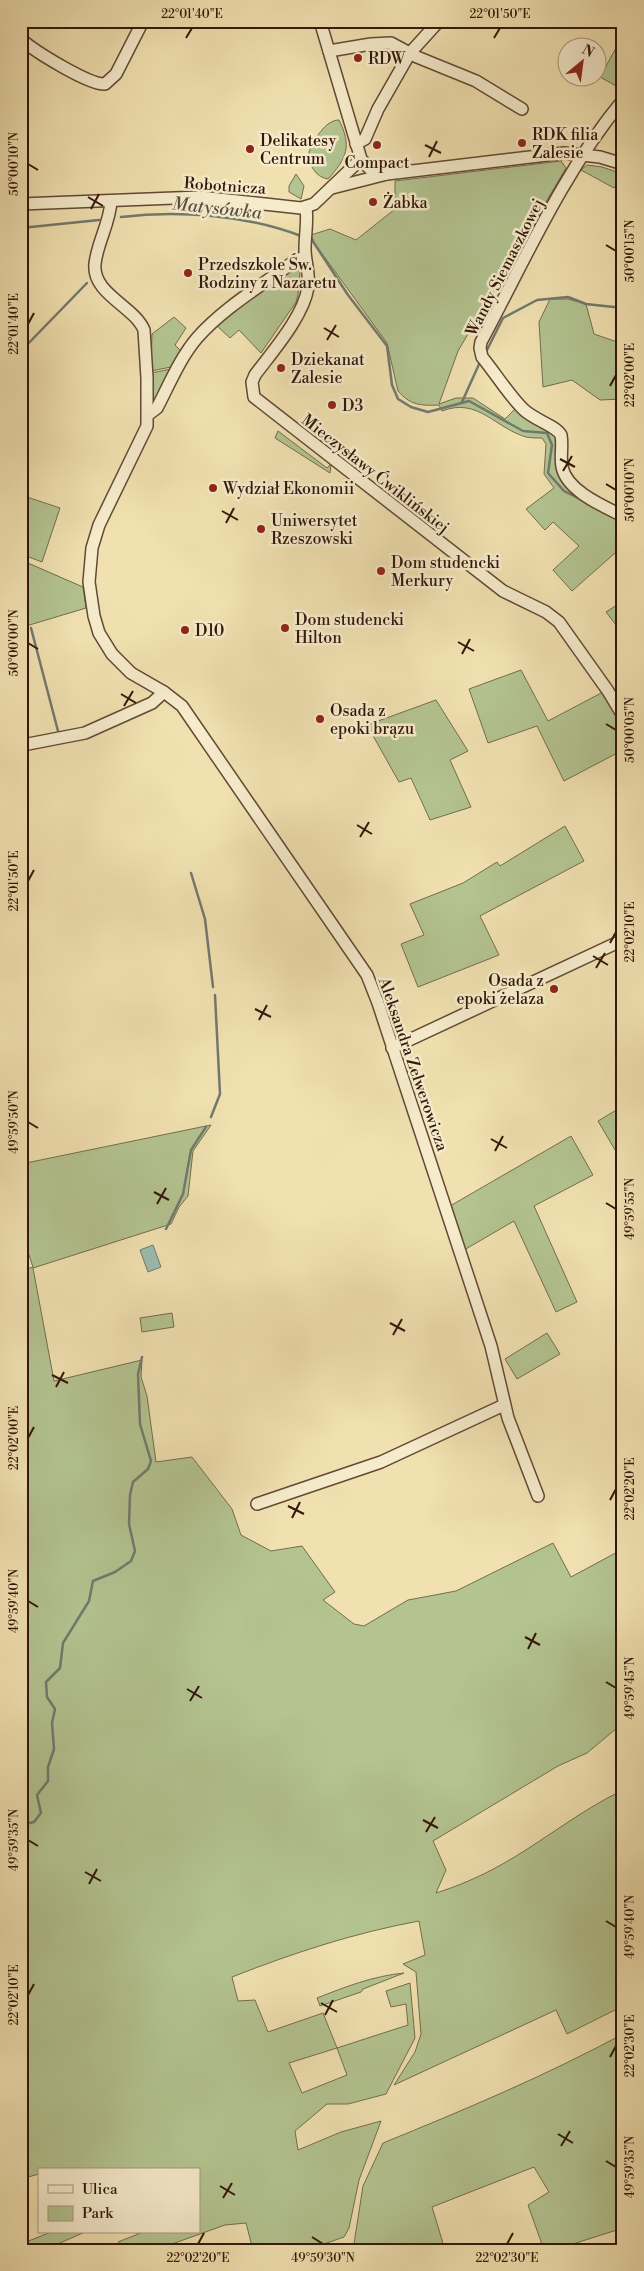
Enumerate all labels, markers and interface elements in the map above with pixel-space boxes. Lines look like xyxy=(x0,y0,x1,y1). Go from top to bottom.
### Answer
text: 22°01'40"E xyxy=(161,7,223,22)
text: 22°01'50"E xyxy=(469,7,531,22)
north arrow xyxy=(556,38,606,88)
text: N xyxy=(579,41,597,62)
place label: RDW xyxy=(368,49,406,69)
marker: RDW xyxy=(352,52,364,64)
place label: RDK filia Zalesie xyxy=(532,125,599,163)
place label: Delikatesy Centrum xyxy=(260,131,336,169)
text: 50°00'10"N xyxy=(7,132,22,196)
marker: RDK filia Zalesie xyxy=(516,137,528,149)
marker: Compact xyxy=(371,139,383,151)
marker: Delikatesy Centrum xyxy=(244,143,256,155)
place label: Compact xyxy=(344,153,410,173)
street label: Robotnicza xyxy=(183,173,268,199)
place label: Żabka xyxy=(383,191,428,213)
water label: Matysówka xyxy=(171,192,264,225)
street label: Wandy Siemaszkowej xyxy=(461,195,548,341)
marker: Żabka xyxy=(367,196,379,208)
text: 50°00'15"N xyxy=(623,219,638,282)
place label: Przedszkole Św. Rodziny z Nazaretu xyxy=(198,253,337,293)
marker: Przedszkole Św. Rodziny z Nazaretu xyxy=(182,267,194,279)
text: 22°01'40"E xyxy=(7,293,22,355)
text: 22°02'00"E xyxy=(623,343,638,407)
place label: Dziekanat Zalesie xyxy=(291,350,365,388)
marker: Dziekanat Zalesie xyxy=(275,362,287,374)
place label: D3 xyxy=(342,396,363,416)
marker: D3 xyxy=(326,399,338,411)
street label: Mieczysławy Ćwiklińskiej xyxy=(298,408,454,538)
text: 50°00'10"N xyxy=(623,458,638,522)
place label: Wydział Ekonomii xyxy=(222,479,354,499)
marker: Wydział Ekonomii xyxy=(207,482,219,494)
place label: Uniwersytet Rzeszowski xyxy=(271,511,358,549)
marker: Uniwersytet Rzeszowski xyxy=(255,523,267,535)
place label: Dom studencki Merkury xyxy=(391,553,500,591)
marker: Dom studencki Merkury xyxy=(375,565,387,577)
text: 50°00'00"N xyxy=(7,609,22,677)
place label: Dom studencki Hilton xyxy=(295,610,404,648)
place label: D10 xyxy=(195,621,224,641)
marker: Dom studencki Hilton xyxy=(279,622,291,634)
marker: D10 xyxy=(179,624,191,636)
text: 50°00'05"N xyxy=(623,697,638,763)
place label: Osada z epoki brązu xyxy=(330,701,414,739)
marker: Osada z epoki brązu xyxy=(314,713,326,725)
text: 22°01'50"E xyxy=(7,850,22,912)
text: 22°02'10"E xyxy=(623,901,638,963)
place label: Osada z epoki żelaza xyxy=(456,971,545,1009)
street label: Aleksandra Zelwerowicza xyxy=(374,974,453,1155)
marker: Osada z epoki żelaza xyxy=(548,983,560,995)
text: 49°59'50"N xyxy=(7,1090,22,1154)
text: 49°59'55"N xyxy=(623,1178,638,1240)
text: 22°02'00"E xyxy=(7,1406,22,1470)
text: 22°02'20"E xyxy=(623,1457,638,1521)
text: 49°59'40"N xyxy=(7,1569,22,1633)
text: 49°59'45"N xyxy=(623,1657,638,1719)
text: 49°59'35"N xyxy=(7,1809,22,1871)
text: 49°59'40"N xyxy=(623,1895,638,1959)
text: 22°02'10"E xyxy=(7,1964,22,2026)
text: 22°02'30"E xyxy=(623,2015,638,2077)
text: 49°59'35"N xyxy=(623,2136,638,2198)
legend xyxy=(38,2168,200,2234)
text: Ulica xyxy=(82,2180,118,2199)
text: Park xyxy=(82,2204,114,2223)
text: 22°02'20"E xyxy=(166,2251,230,2266)
text: 49°59'30"N xyxy=(291,2251,355,2266)
text: 22°02'30"E xyxy=(476,2251,538,2266)

